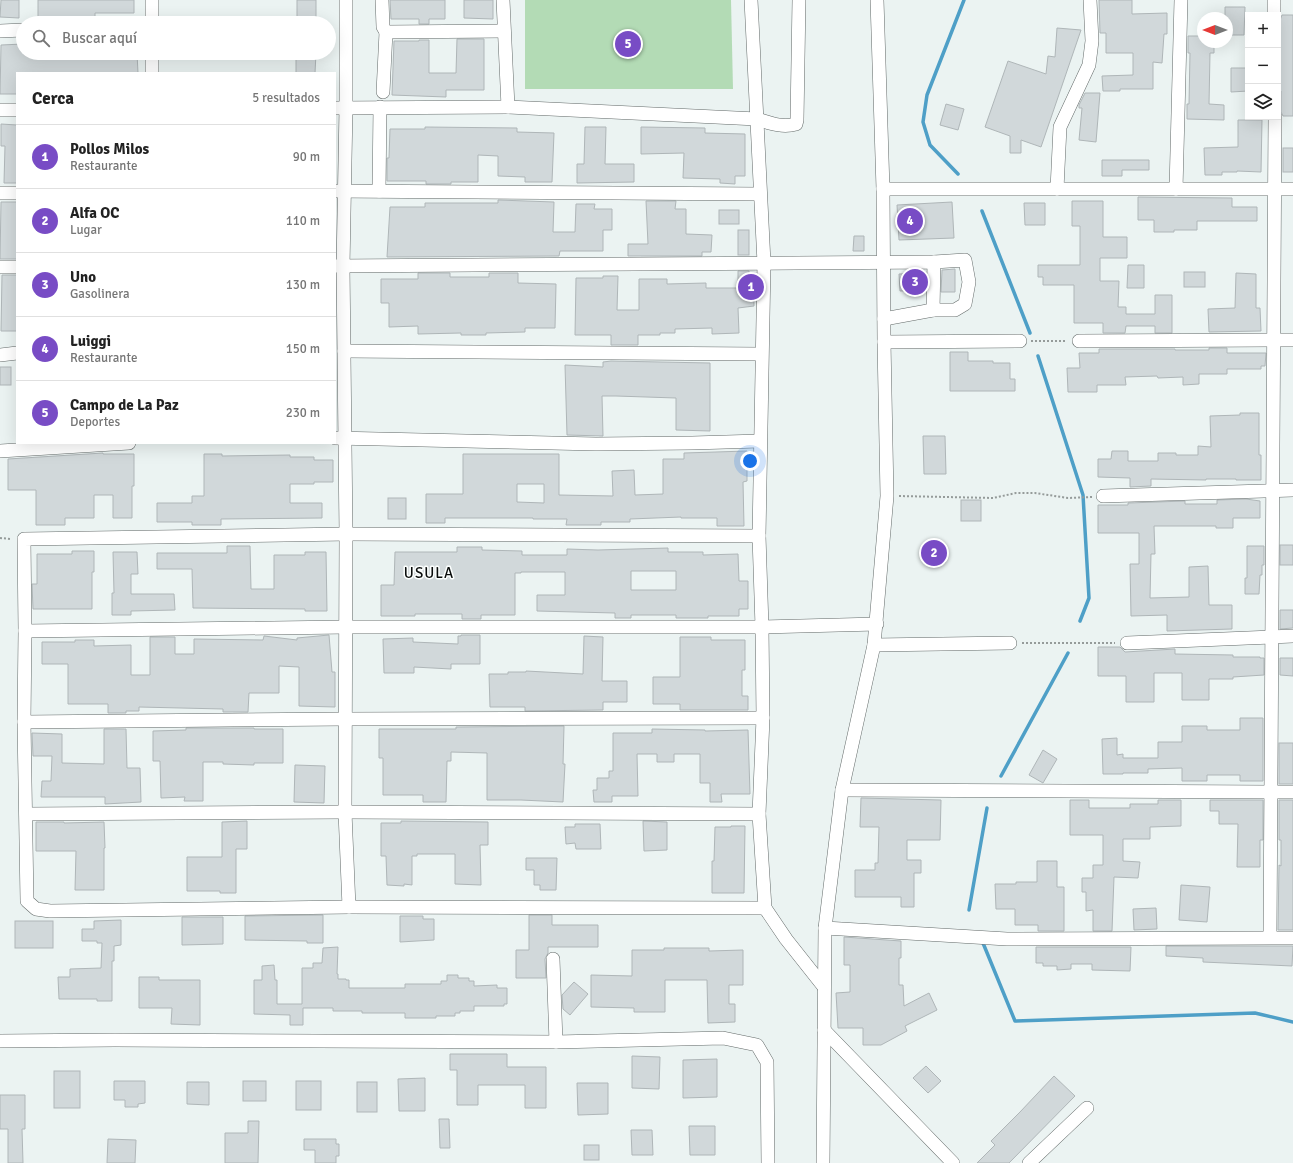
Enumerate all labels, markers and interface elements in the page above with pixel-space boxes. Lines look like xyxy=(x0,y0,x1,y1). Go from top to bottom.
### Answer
north arrow xyxy=(1197,12,1233,48)
map controls xyxy=(1245,12,1281,120)
button: + xyxy=(1245,12,1281,48)
search box xyxy=(16,16,336,60)
icon: search xyxy=(30,27,52,49)
text: Buscar aquí xyxy=(62,29,137,47)
pin: 5 xyxy=(615,29,641,59)
button: − xyxy=(1245,48,1281,84)
button: layers xyxy=(1245,84,1281,120)
text: Cerca xyxy=(32,88,74,109)
text: 5 resultados xyxy=(252,90,320,106)
text: Pollos Milos xyxy=(70,140,149,158)
text: 1 xyxy=(41,149,49,165)
text: 90 m xyxy=(293,149,320,165)
text: Restaurante xyxy=(70,158,137,174)
text: Alfa OC xyxy=(70,204,119,222)
pin: 4 xyxy=(897,206,923,236)
text: 2 xyxy=(41,213,49,229)
text: 110 m xyxy=(286,213,320,229)
text: Lugar xyxy=(70,222,102,238)
pin: 3 xyxy=(902,267,928,297)
text: Uno xyxy=(70,268,96,286)
pin: 1 xyxy=(738,272,764,302)
text: 3 xyxy=(41,277,49,293)
text: 130 m xyxy=(286,277,320,293)
text: Gasolinera xyxy=(70,286,130,302)
text: Luiggi xyxy=(70,332,111,350)
text: 4 xyxy=(41,341,49,357)
text: 150 m xyxy=(286,341,320,357)
text: Restaurante xyxy=(70,350,137,366)
text: Campo de La Paz xyxy=(70,396,179,414)
text: 5 xyxy=(41,405,49,421)
text: 230 m xyxy=(286,405,320,421)
text: Deportes xyxy=(70,414,120,430)
your location xyxy=(740,451,760,471)
pin: 2 xyxy=(921,538,947,568)
district label: USULA xyxy=(404,564,454,582)

